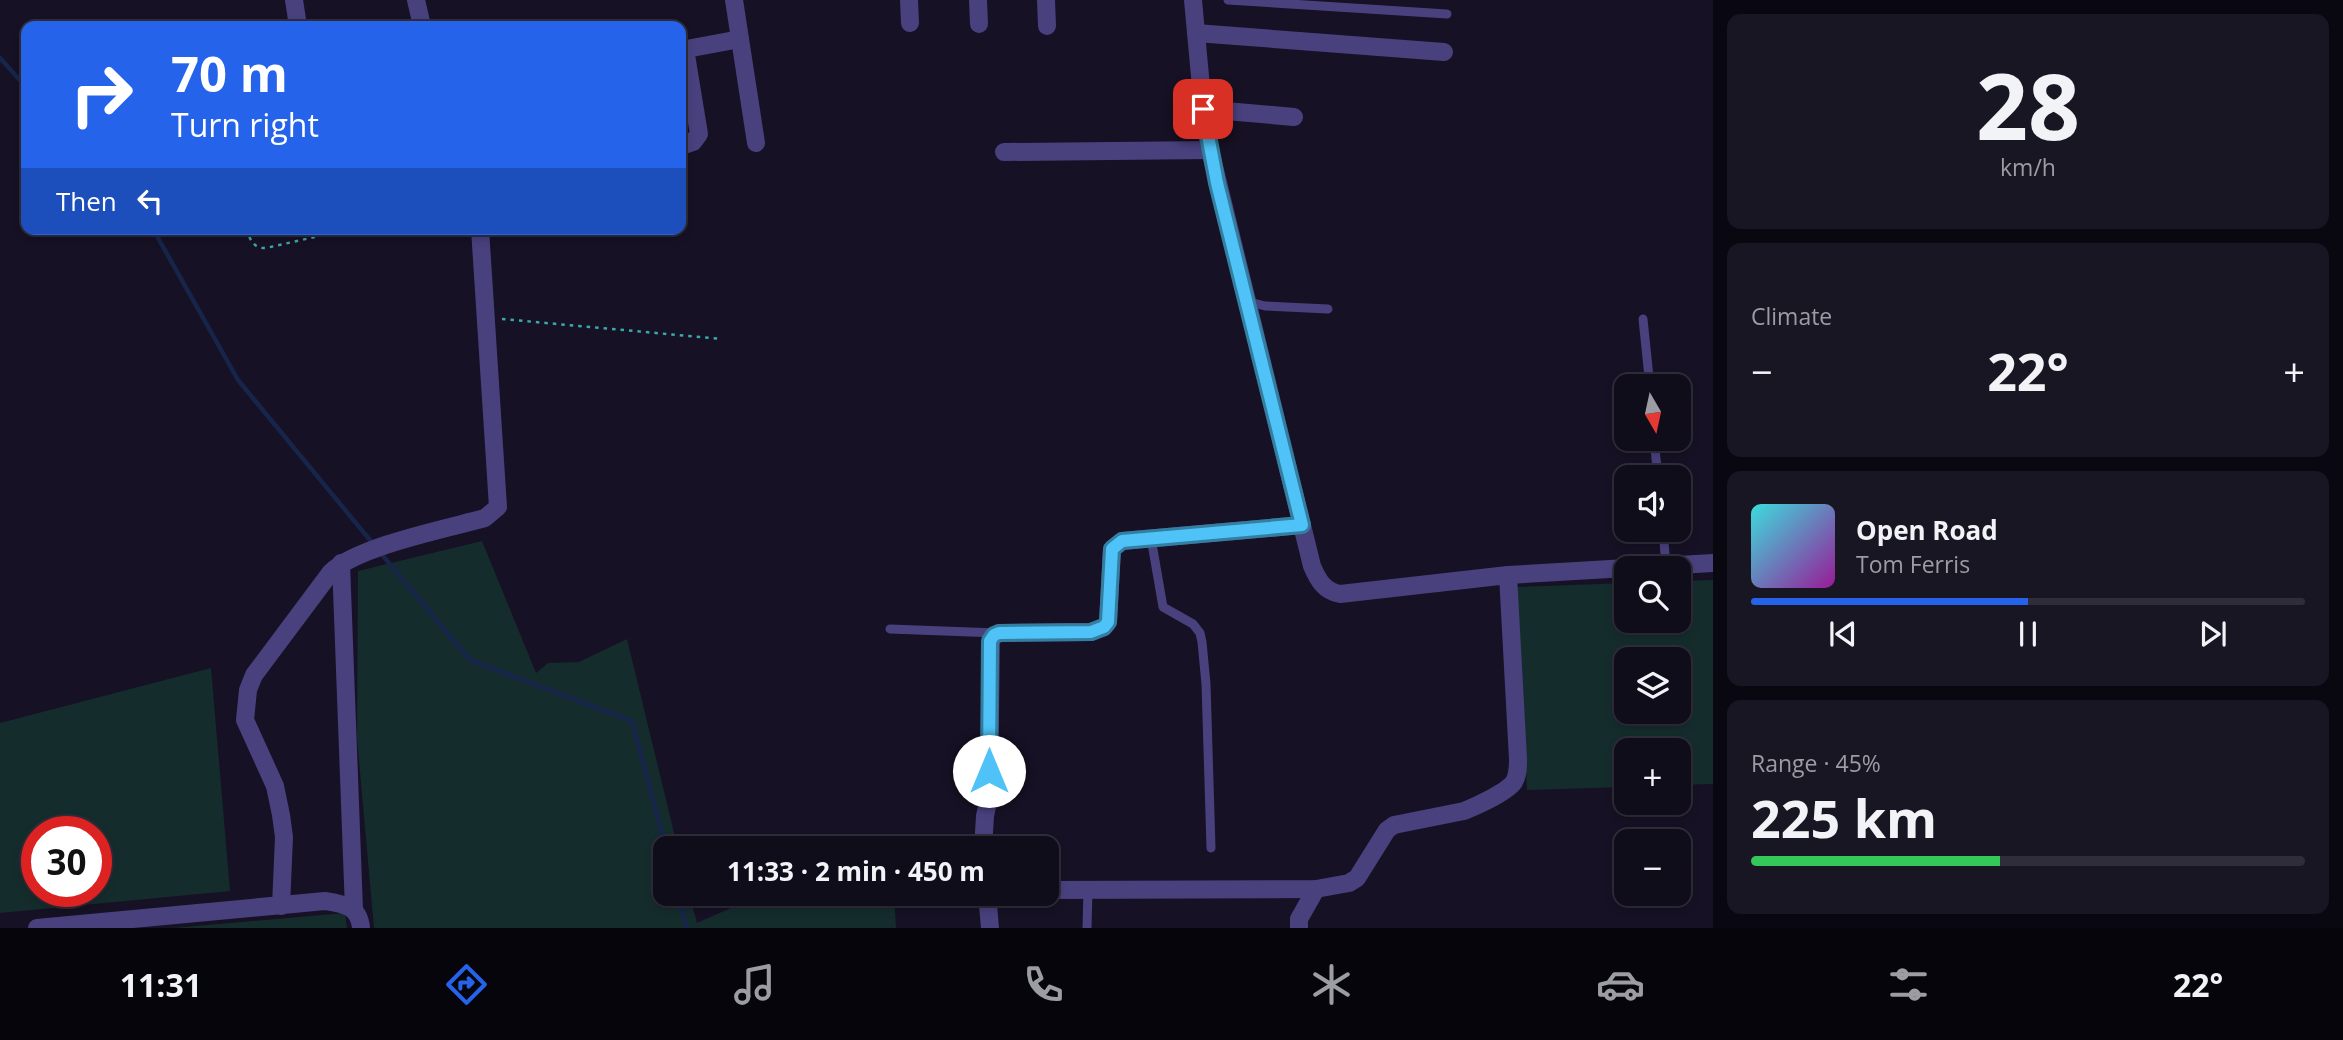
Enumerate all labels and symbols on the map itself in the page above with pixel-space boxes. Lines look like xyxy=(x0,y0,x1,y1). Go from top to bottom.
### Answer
pin xyxy=(1173,79,1233,139)
north arrow xyxy=(1614,374,1690,452)
position arrow xyxy=(952,734,1026,808)
speed limit sign: 30 xyxy=(21,816,112,907)

